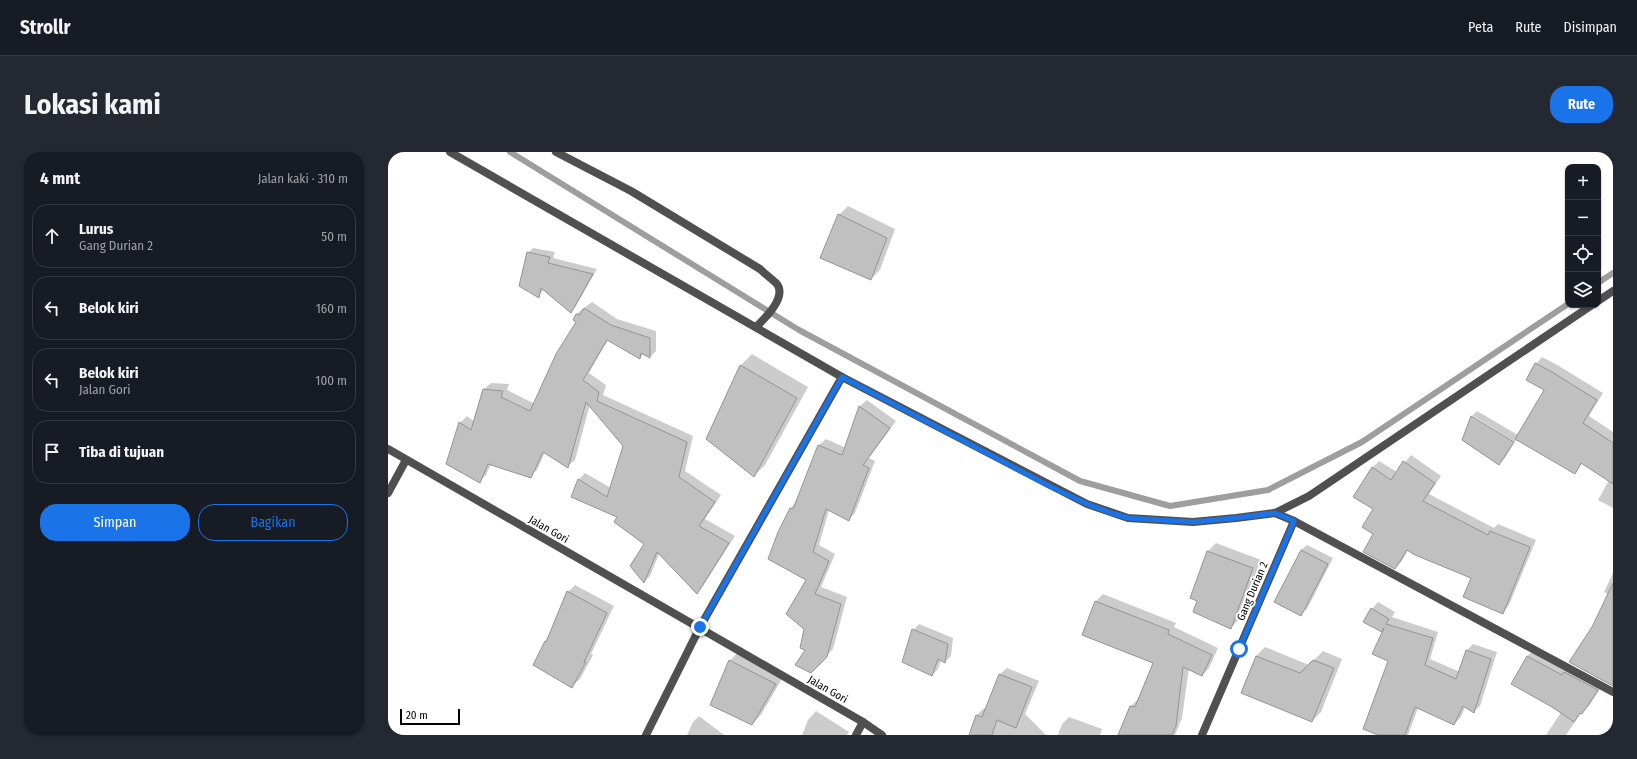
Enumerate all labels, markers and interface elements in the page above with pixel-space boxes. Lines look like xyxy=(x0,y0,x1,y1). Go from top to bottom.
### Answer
text: Strollr xyxy=(20,16,70,39)
text: Peta xyxy=(1468,19,1493,36)
text: Rute xyxy=(1515,19,1542,36)
text: Disimpan xyxy=(1564,19,1617,36)
button: Rute xyxy=(1550,86,1613,123)
text: Lokasi kami xyxy=(24,88,161,121)
map controls xyxy=(1565,164,1601,308)
button: + xyxy=(1565,164,1601,200)
text: 4 mnt xyxy=(40,168,80,189)
text: Jalan kaki · 310 m xyxy=(258,171,348,186)
button: − xyxy=(1565,200,1601,236)
text: Lurus xyxy=(79,220,113,238)
icon: ahead xyxy=(41,225,63,247)
text: 50 m xyxy=(321,229,347,244)
button: locate xyxy=(1565,236,1601,272)
text: Gang Durian 2 xyxy=(79,238,153,253)
button: layers xyxy=(1565,272,1601,308)
icon: left xyxy=(41,297,63,319)
text: Belok kiri xyxy=(79,299,139,317)
text: 160 m xyxy=(316,301,347,316)
text: Belok kiri xyxy=(79,364,139,382)
icon: left xyxy=(41,369,63,391)
text: 100 m xyxy=(315,373,347,388)
text: Jalan Gori xyxy=(79,382,131,397)
icon: arrive xyxy=(41,441,63,463)
text: Tiba di tujuan xyxy=(79,443,164,461)
button: Simpan xyxy=(40,504,190,541)
button: Bagikan xyxy=(198,504,348,541)
street label: Jalan Gori xyxy=(527,513,571,546)
street label: Gang Durian 2 xyxy=(1234,560,1271,623)
route end xyxy=(691,618,709,636)
route start xyxy=(1230,640,1248,658)
street label: Jalan Gori xyxy=(806,673,850,706)
scale bar xyxy=(400,707,460,726)
text: 20 m xyxy=(406,709,428,722)

